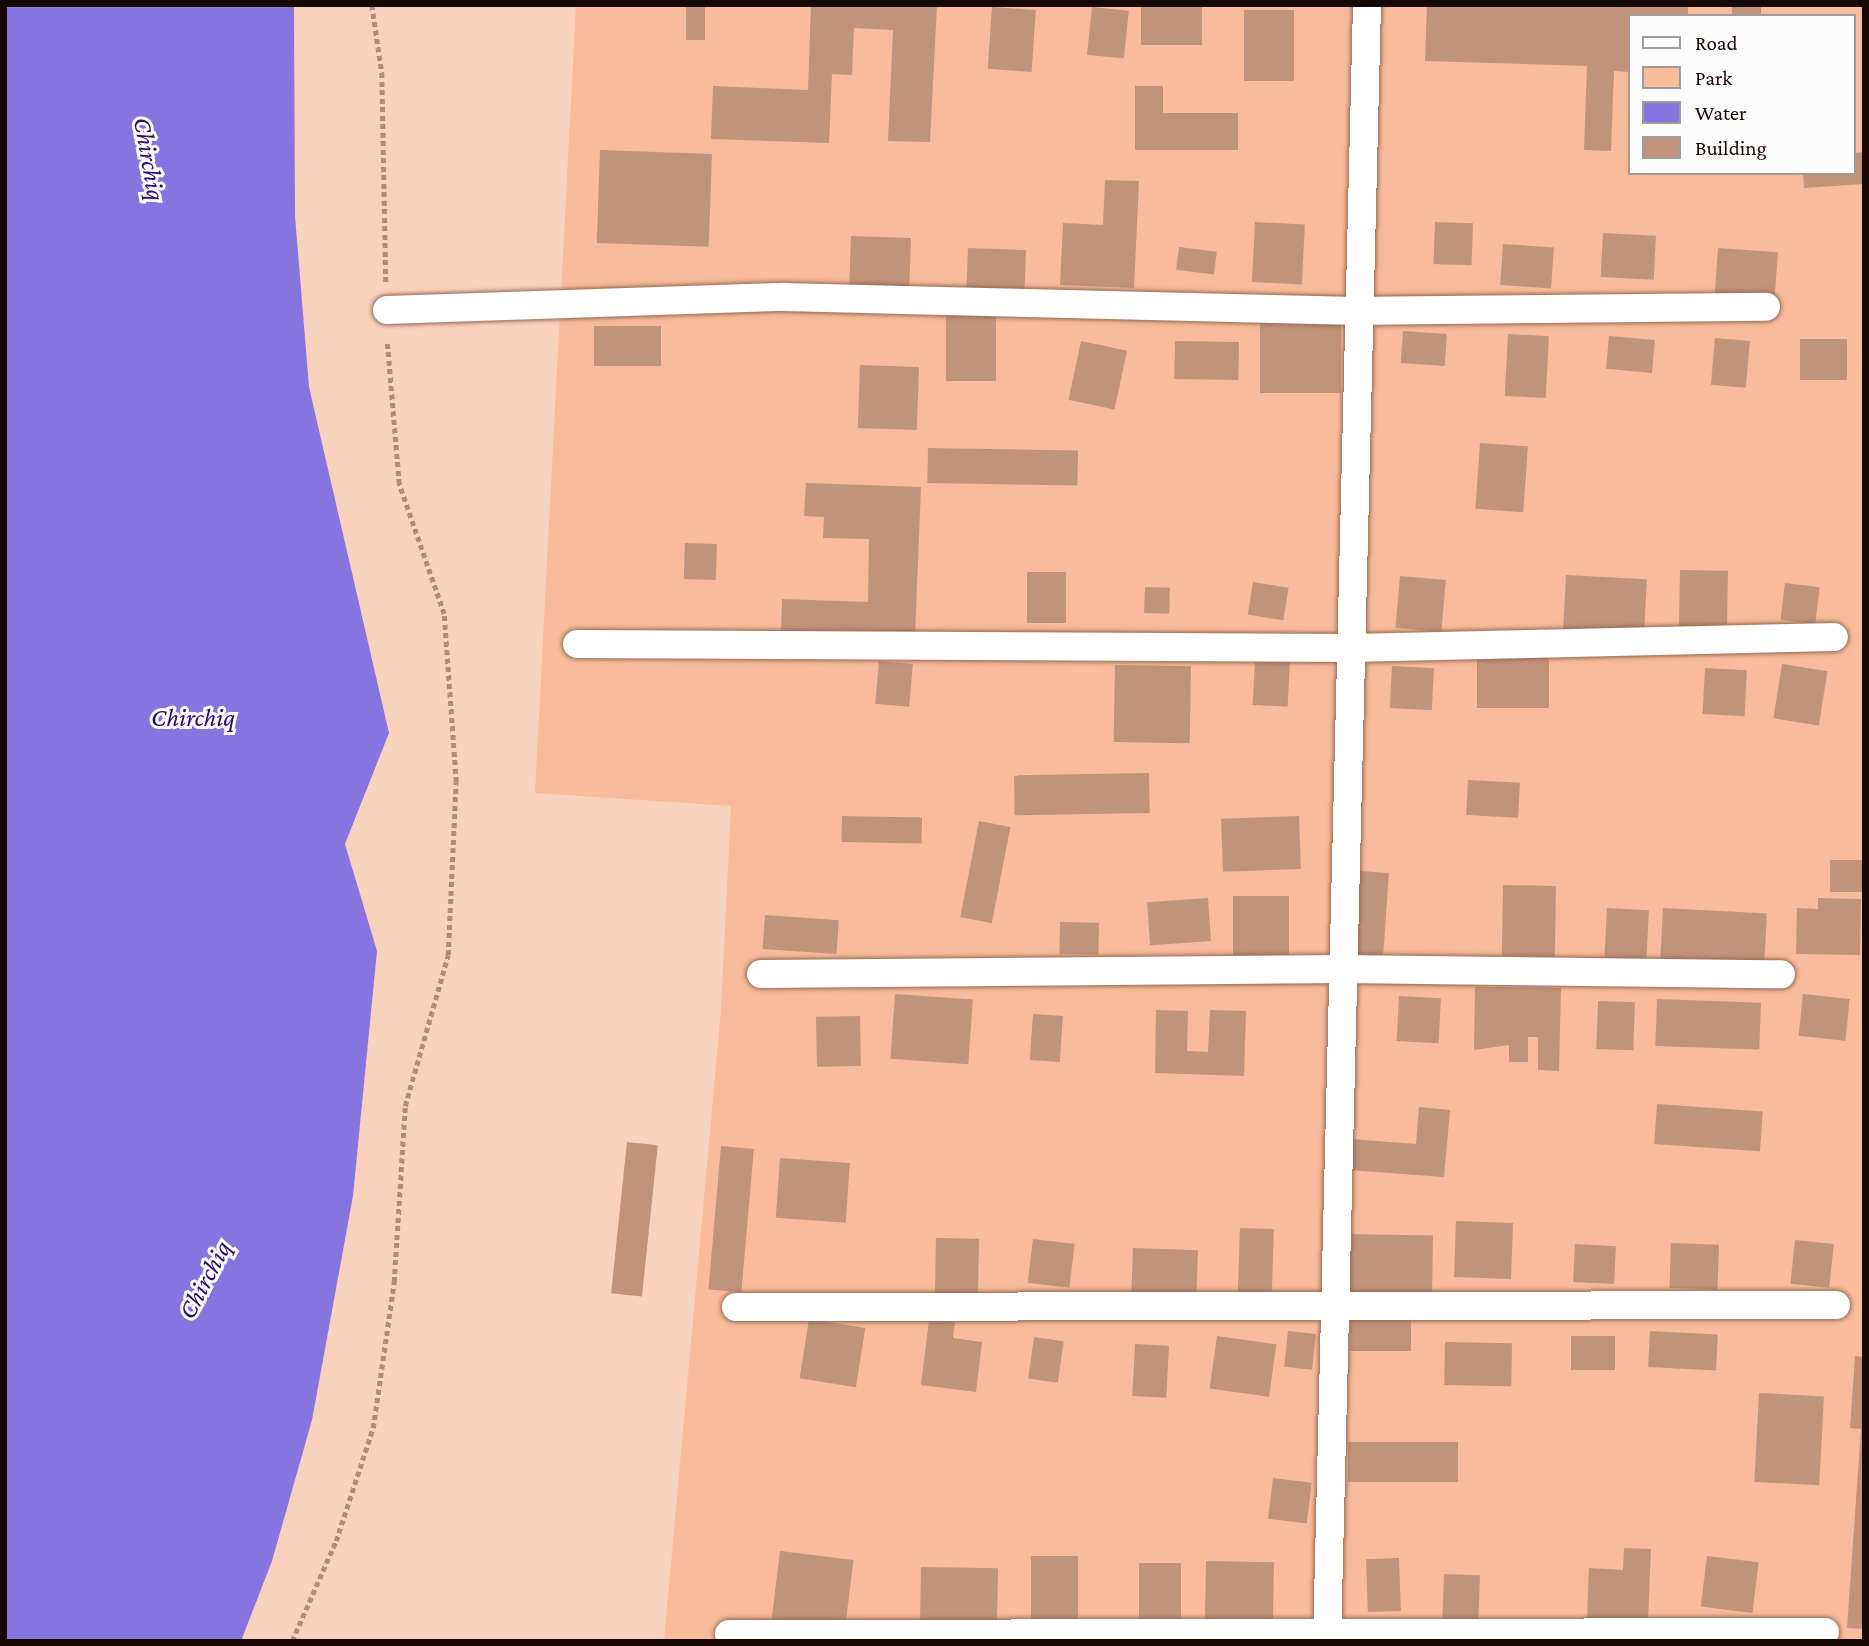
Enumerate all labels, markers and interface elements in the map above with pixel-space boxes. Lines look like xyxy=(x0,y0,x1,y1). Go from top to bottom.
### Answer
legend xyxy=(1628,14,1855,175)
text: Road xyxy=(1695,31,1738,55)
text: Park xyxy=(1695,66,1732,90)
text: Water xyxy=(1695,101,1747,125)
water label: Chirchiq xyxy=(126,115,172,203)
text: Building xyxy=(1695,136,1767,160)
water label: Chirchiq xyxy=(151,702,235,734)
water label: Chirchiq xyxy=(172,1236,238,1324)

